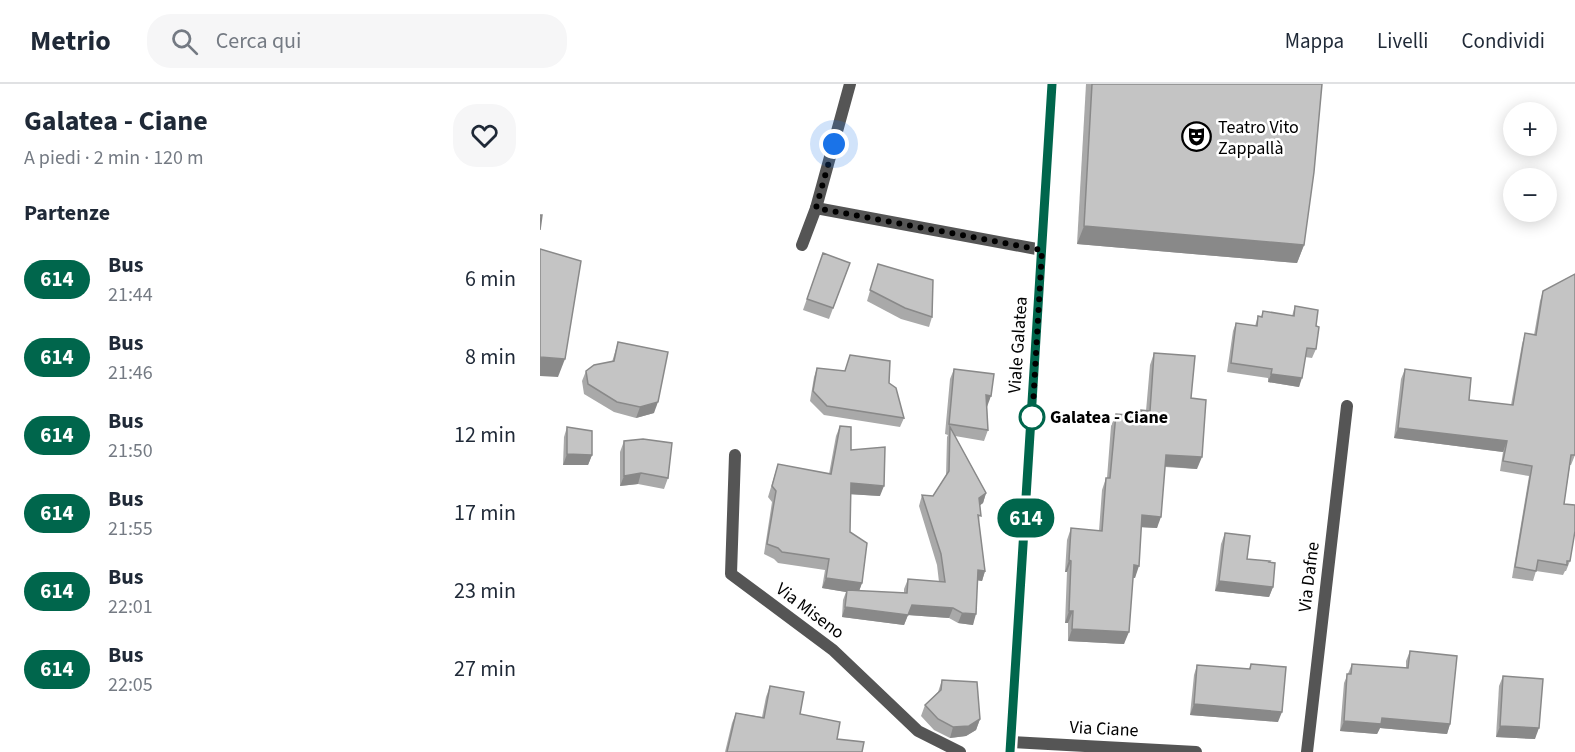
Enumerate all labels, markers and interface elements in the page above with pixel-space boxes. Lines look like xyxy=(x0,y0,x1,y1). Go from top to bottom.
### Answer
search box xyxy=(147,14,567,68)
text: Metrio xyxy=(30,21,111,61)
icon: search xyxy=(168,25,201,58)
text: Cerca qui xyxy=(216,25,301,57)
text: Mappa xyxy=(1285,26,1344,56)
text: Livelli xyxy=(1377,26,1429,56)
text: Condividi xyxy=(1462,26,1545,56)
text: Galatea - Ciane xyxy=(24,101,208,141)
map controls xyxy=(1503,102,1557,222)
button: + xyxy=(1503,102,1557,156)
button: heart xyxy=(453,104,516,167)
place label: Teatro Vito Zappallà xyxy=(1218,115,1299,161)
theatre icon: Teatro Vito Zappallà xyxy=(1181,121,1213,153)
your location xyxy=(819,129,849,159)
text: A piedi · 2 min · 120 m xyxy=(24,144,204,172)
button: − xyxy=(1503,168,1557,222)
text: Partenze xyxy=(24,197,110,229)
text: Bus xyxy=(108,249,144,281)
text: 6 min xyxy=(465,263,516,295)
text: 614 xyxy=(40,264,74,294)
text: 21:44 xyxy=(108,281,153,309)
street label: Viale Galatea xyxy=(1002,296,1034,394)
text: Bus xyxy=(108,327,144,359)
text: 8 min xyxy=(465,341,516,373)
text: 614 xyxy=(40,342,74,372)
text: 21:46 xyxy=(108,359,153,387)
marker: Galatea - Ciane xyxy=(1019,404,1045,430)
text: Bus xyxy=(108,405,144,437)
place label: Galatea - Ciane xyxy=(1050,405,1168,430)
text: 12 min xyxy=(454,419,516,451)
text: 614 xyxy=(40,420,74,450)
text: 21:50 xyxy=(108,437,153,465)
text: Bus xyxy=(108,483,144,515)
text: 17 min xyxy=(454,497,516,529)
text: 614 xyxy=(40,498,74,528)
line badge: 614 xyxy=(992,498,1060,538)
text: 614 xyxy=(1009,503,1043,533)
text: 21:55 xyxy=(108,515,153,543)
street label: Via Dafne xyxy=(1292,540,1326,614)
text: Bus xyxy=(108,561,144,593)
text: 23 min xyxy=(454,575,516,607)
text: 614 xyxy=(40,576,74,606)
street label: Via Miseno xyxy=(771,577,849,645)
text: 22:01 xyxy=(108,593,153,621)
text: Bus xyxy=(108,639,144,671)
text: 27 min xyxy=(454,653,516,685)
text: 614 xyxy=(40,654,74,684)
text: 22:05 xyxy=(108,671,153,699)
street label: Via Ciane xyxy=(1069,715,1139,743)

